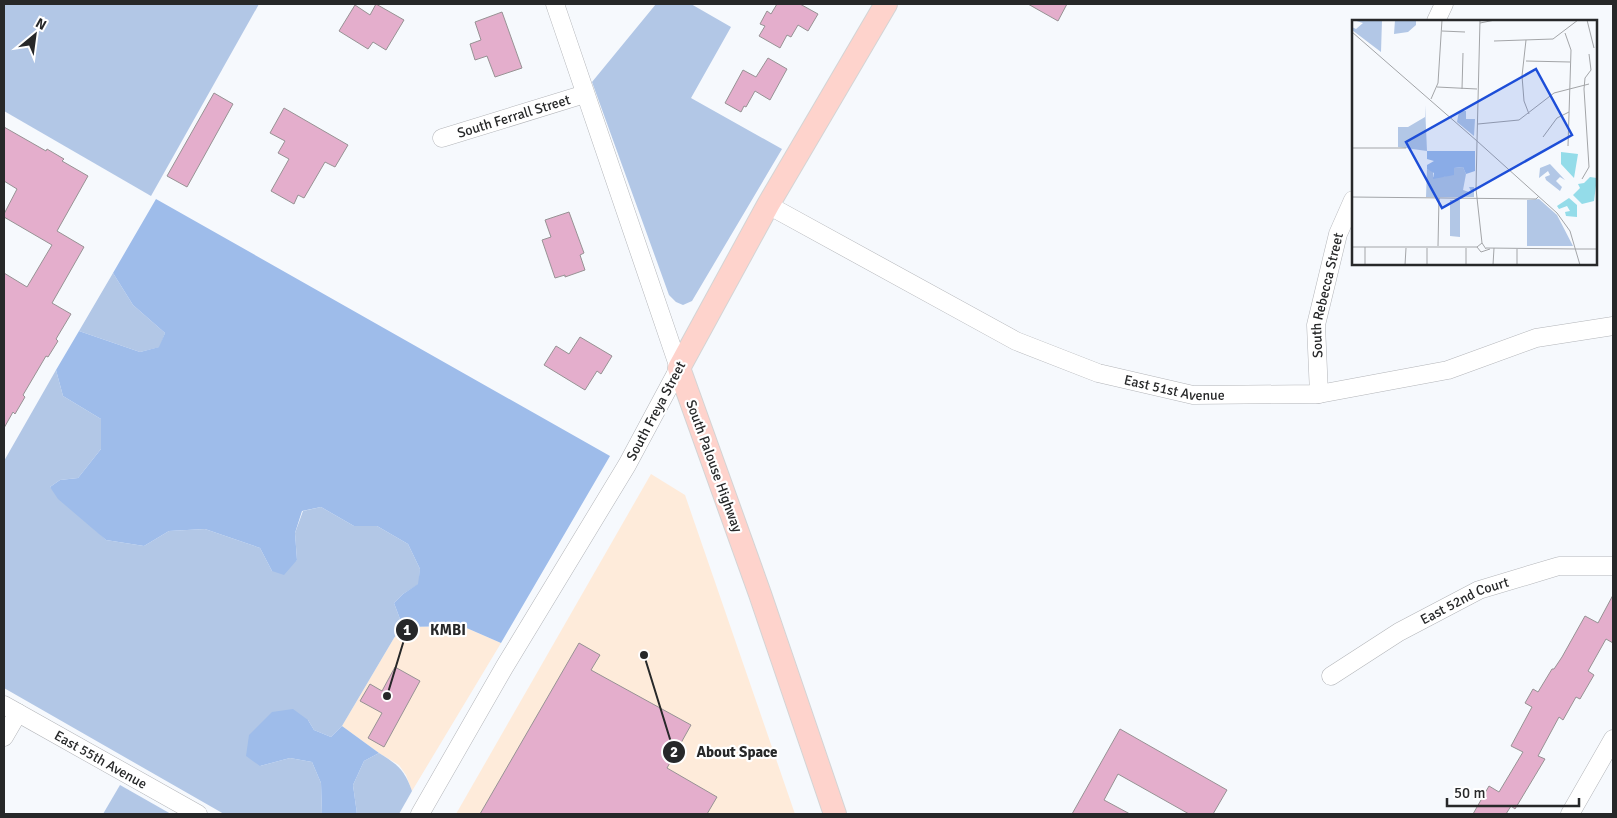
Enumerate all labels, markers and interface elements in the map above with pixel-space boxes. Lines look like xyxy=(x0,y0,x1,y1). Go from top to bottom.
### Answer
north arrow xyxy=(10,10,60,60)
text: N xyxy=(33,14,49,34)
inset map xyxy=(1352,20,1597,265)
street label: South Ferrall Street xyxy=(455,91,572,141)
street label: South Rebecca Street xyxy=(1307,231,1347,358)
street label: South Freya Street xyxy=(623,358,689,464)
street label: East 51st Avenue xyxy=(1122,371,1225,404)
street label: South Palouse Highway xyxy=(682,397,746,535)
street label: East 52nd Court xyxy=(1417,573,1511,628)
callout: KMBI xyxy=(395,615,475,645)
text: 1 xyxy=(403,621,411,639)
text: KMBI xyxy=(430,621,466,639)
street label: East 55th Avenue xyxy=(51,727,150,792)
callout: About Space xyxy=(662,737,788,767)
text: 2 xyxy=(670,743,678,761)
text: About Space xyxy=(696,743,778,761)
scale bar xyxy=(1447,776,1580,808)
text: 50 m xyxy=(1454,784,1485,802)

